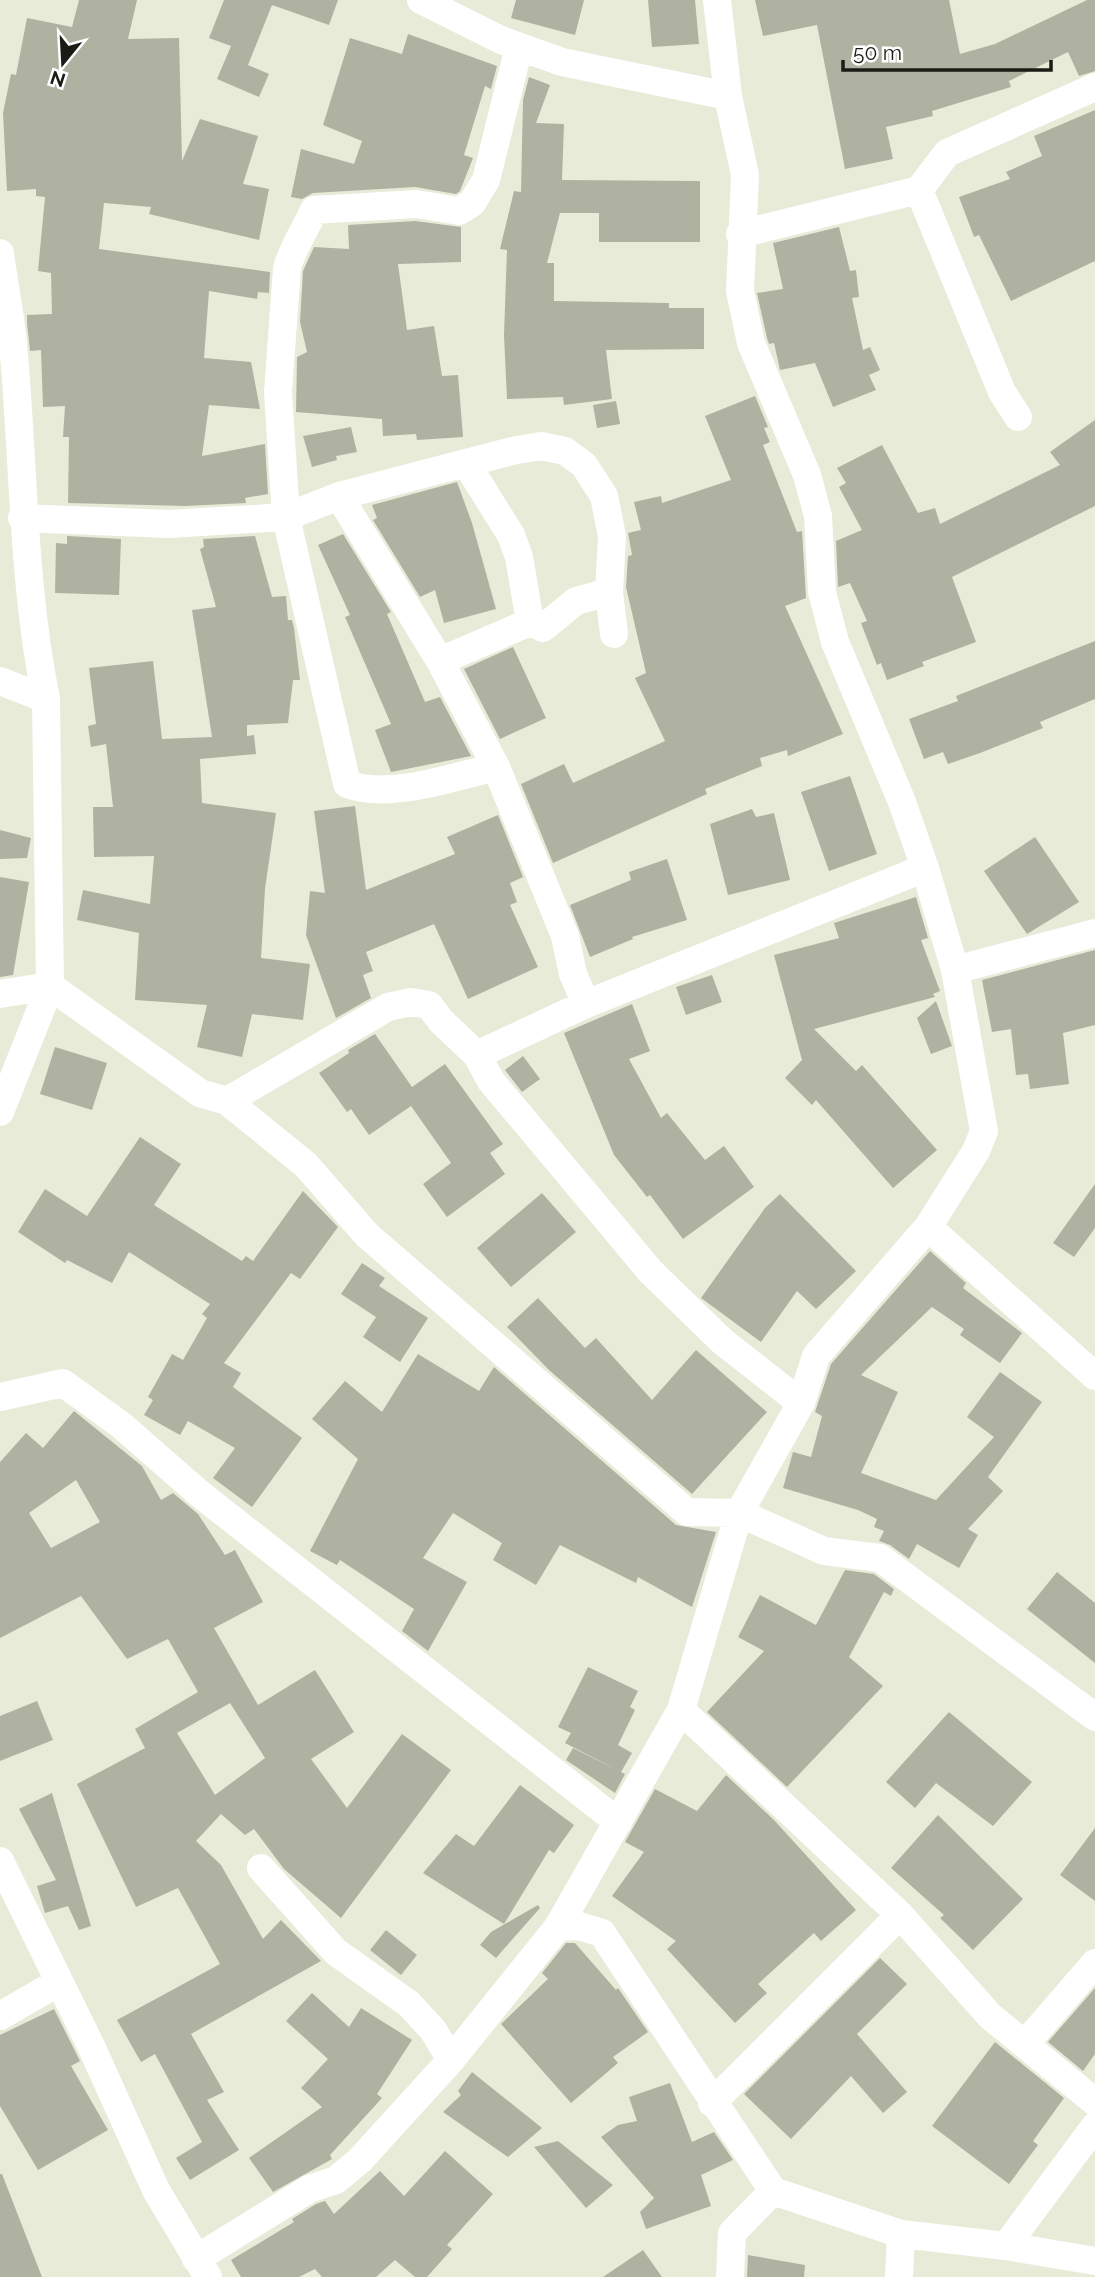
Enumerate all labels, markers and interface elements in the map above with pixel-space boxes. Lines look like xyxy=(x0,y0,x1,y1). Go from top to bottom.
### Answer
north arrow xyxy=(28,28,98,98)
scale bar xyxy=(843,28,1051,72)
text: 50 m xyxy=(853,40,902,65)
text: N xyxy=(47,66,68,92)

